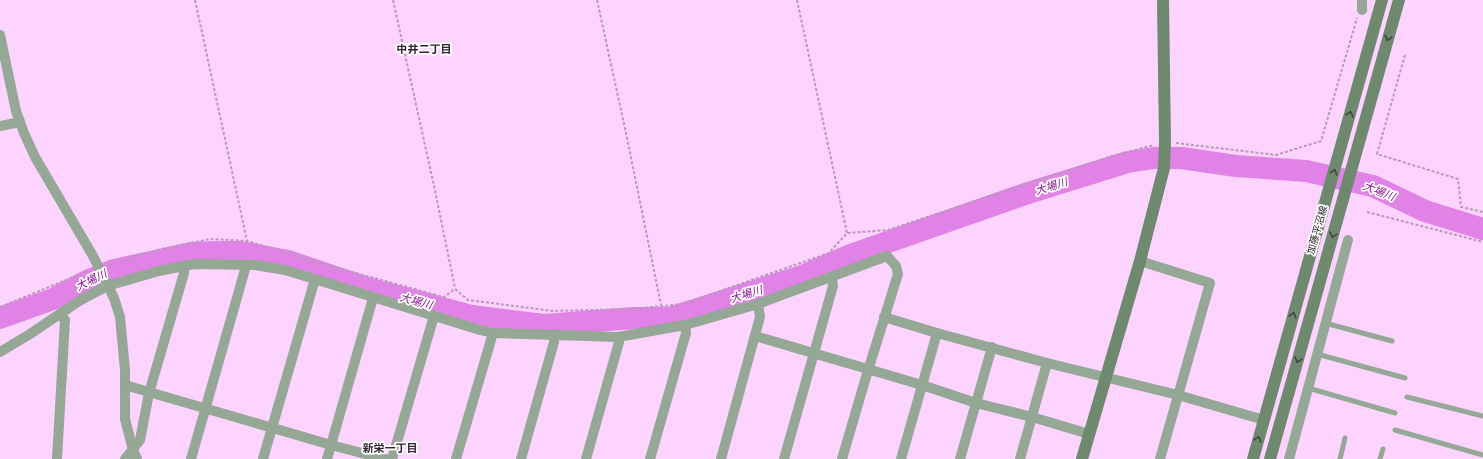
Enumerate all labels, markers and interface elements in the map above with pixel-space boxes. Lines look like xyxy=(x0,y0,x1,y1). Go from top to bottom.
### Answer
one-way arrow xyxy=(1385,34,1393,41)
district label: 中井二丁目 xyxy=(397,41,452,57)
one-way arrow xyxy=(1345,111,1354,118)
one-way arrow xyxy=(1329,169,1337,175)
water label: 大場川 xyxy=(1033,173,1070,198)
water label: 大場川 xyxy=(1361,178,1398,205)
street label: 加藤平沼線 xyxy=(1303,204,1331,256)
one-way arrow xyxy=(1329,231,1338,238)
water label: 大場川 xyxy=(73,265,110,294)
water label: 大場川 xyxy=(728,281,765,306)
water label: 大場川 xyxy=(398,289,435,313)
one-way arrow xyxy=(1288,312,1297,319)
one-way arrow xyxy=(1294,356,1303,363)
one-way arrow xyxy=(1253,436,1262,443)
district label: 新栄一丁目 xyxy=(363,440,418,456)

